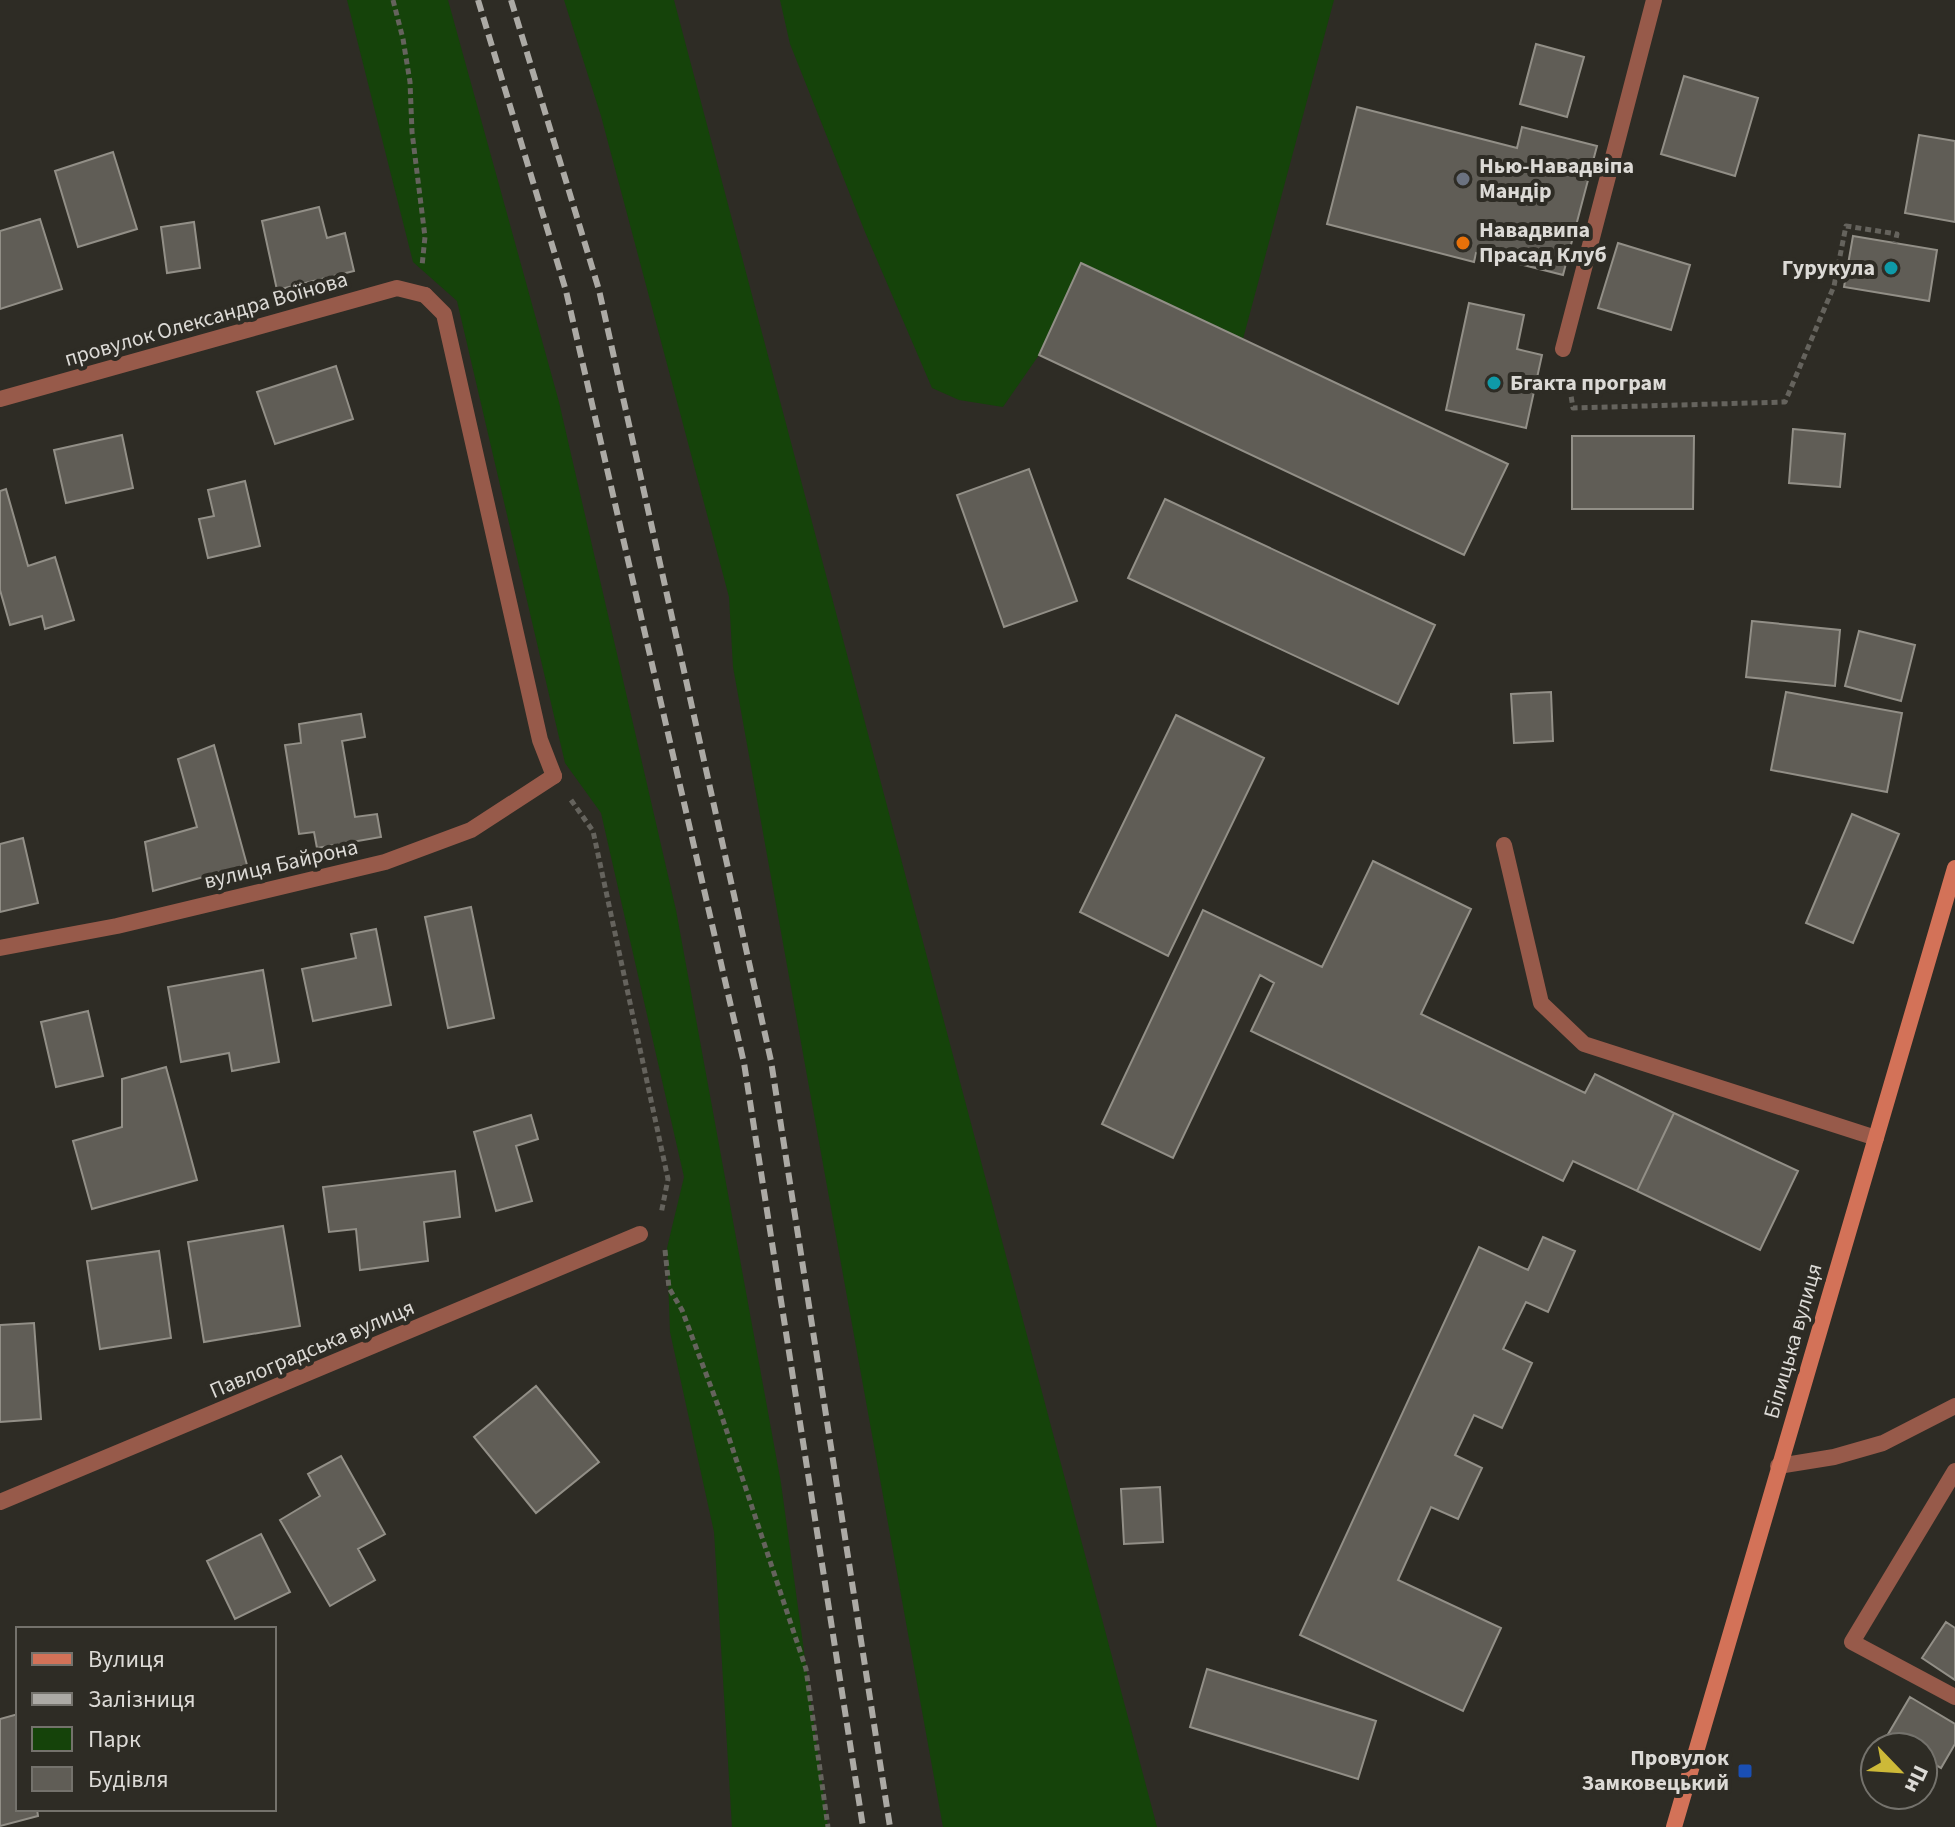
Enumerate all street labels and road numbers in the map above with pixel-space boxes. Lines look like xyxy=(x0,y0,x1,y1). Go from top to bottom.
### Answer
street label: провулок Олександра Воїнова xyxy=(61,263,351,375)
street label: вулиця Байрона xyxy=(201,831,361,897)
street label: Білицька вулиця xyxy=(1756,1259,1830,1423)
street label: Павлоградська вулиця xyxy=(205,1291,419,1407)

